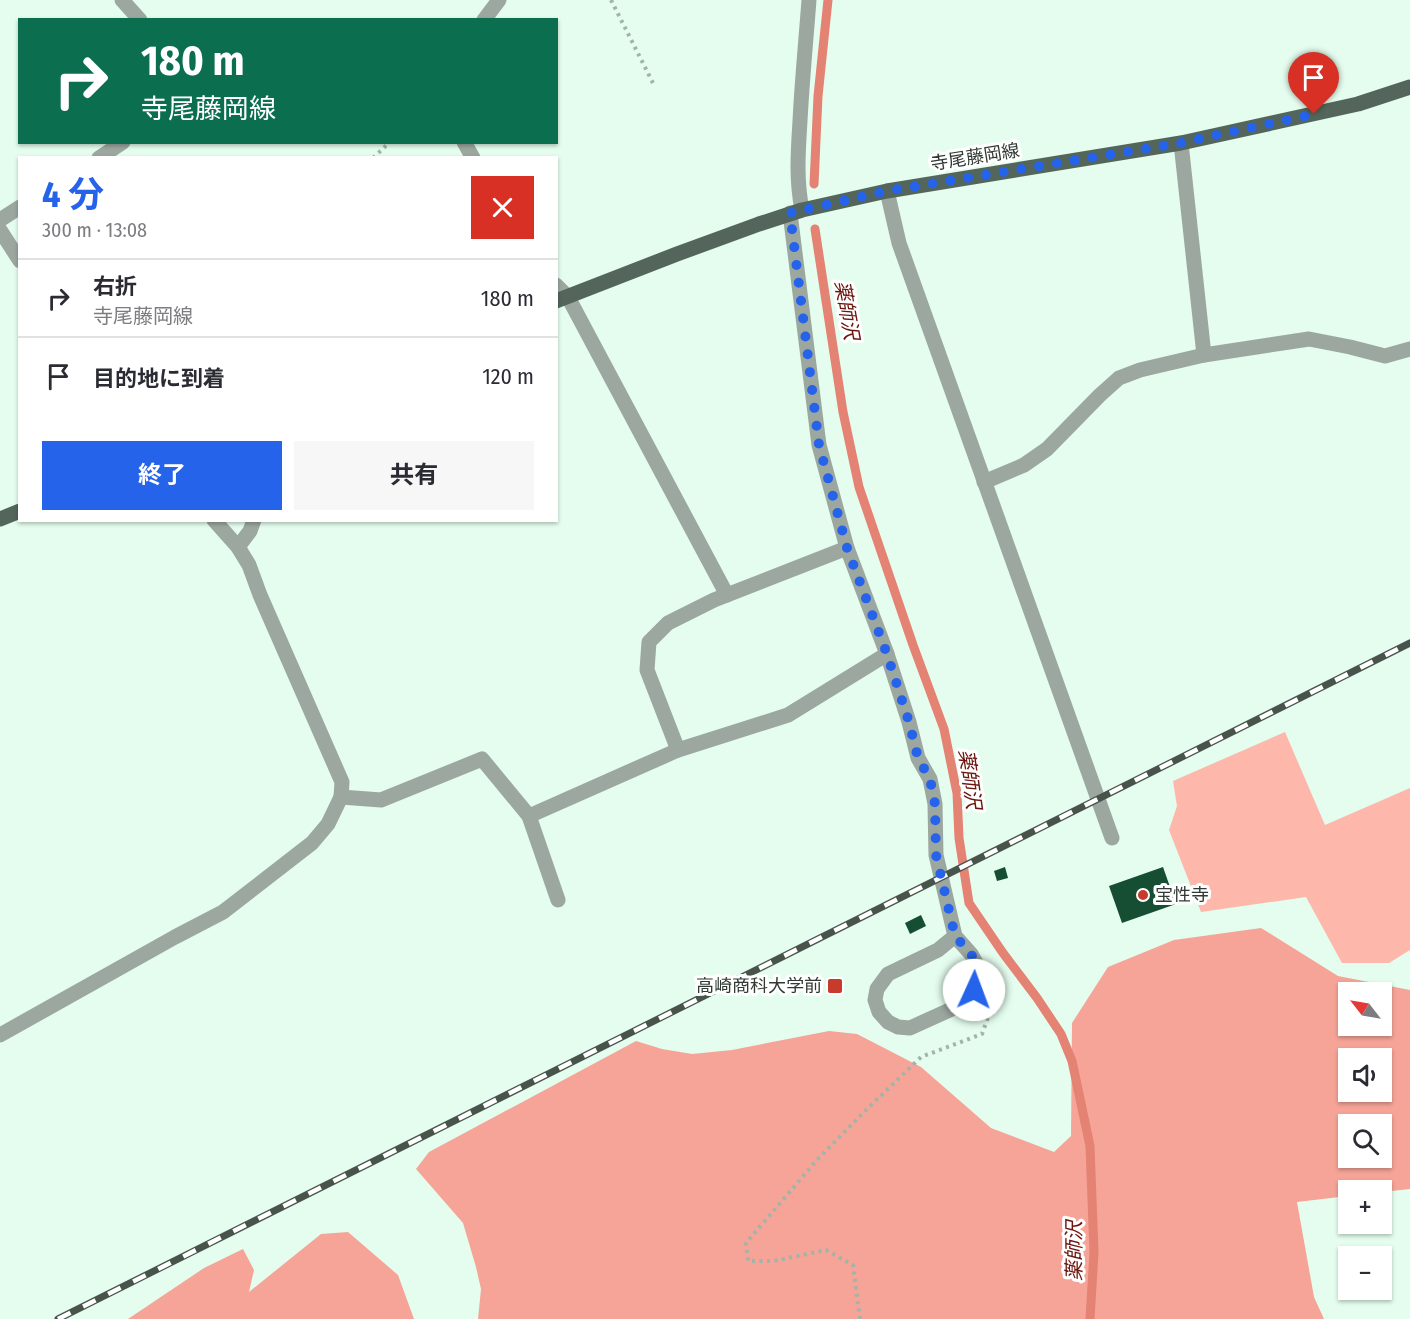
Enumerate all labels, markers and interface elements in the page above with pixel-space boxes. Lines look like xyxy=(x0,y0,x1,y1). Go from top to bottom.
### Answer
text: 180 m xyxy=(141,36,245,86)
icon: right xyxy=(42,42,120,120)
pin xyxy=(1288,52,1339,114)
icon: arrive xyxy=(1297,61,1330,94)
text: 寺尾藤岡線 xyxy=(141,93,276,125)
street label: 寺尾藤岡線 xyxy=(929,139,1021,175)
text: 4 分 xyxy=(42,173,104,217)
button: close xyxy=(471,176,534,239)
text: 300 m · 13:08 xyxy=(42,218,147,242)
text: 右折 xyxy=(93,273,137,300)
water label: 薬師沢 xyxy=(830,278,865,345)
icon: right xyxy=(42,282,75,315)
text: 180 m xyxy=(481,285,534,312)
text: 寺尾藤岡線 xyxy=(93,304,193,328)
icon: arrive xyxy=(42,360,75,393)
text: 120 m xyxy=(482,363,534,390)
text: 目的地に到着 xyxy=(93,365,225,392)
button: 終了 xyxy=(42,441,282,510)
button: 共有 xyxy=(294,441,534,510)
water label: 薬師沢 xyxy=(954,748,986,813)
place label: 宝性寺 xyxy=(1155,884,1209,906)
marker: 宝性寺 xyxy=(1136,888,1150,902)
position arrow xyxy=(942,958,1006,1022)
place label: 高崎商科大学前 xyxy=(696,975,822,997)
marker: 高崎商科大学前 xyxy=(826,977,844,995)
north arrow xyxy=(1338,982,1392,1036)
map controls xyxy=(1338,982,1392,1300)
button: sound xyxy=(1338,1048,1392,1102)
button: search xyxy=(1338,1114,1392,1168)
button: + xyxy=(1338,1180,1392,1234)
water label: 薬師沢 xyxy=(1062,1218,1086,1281)
button: − xyxy=(1338,1246,1392,1300)

